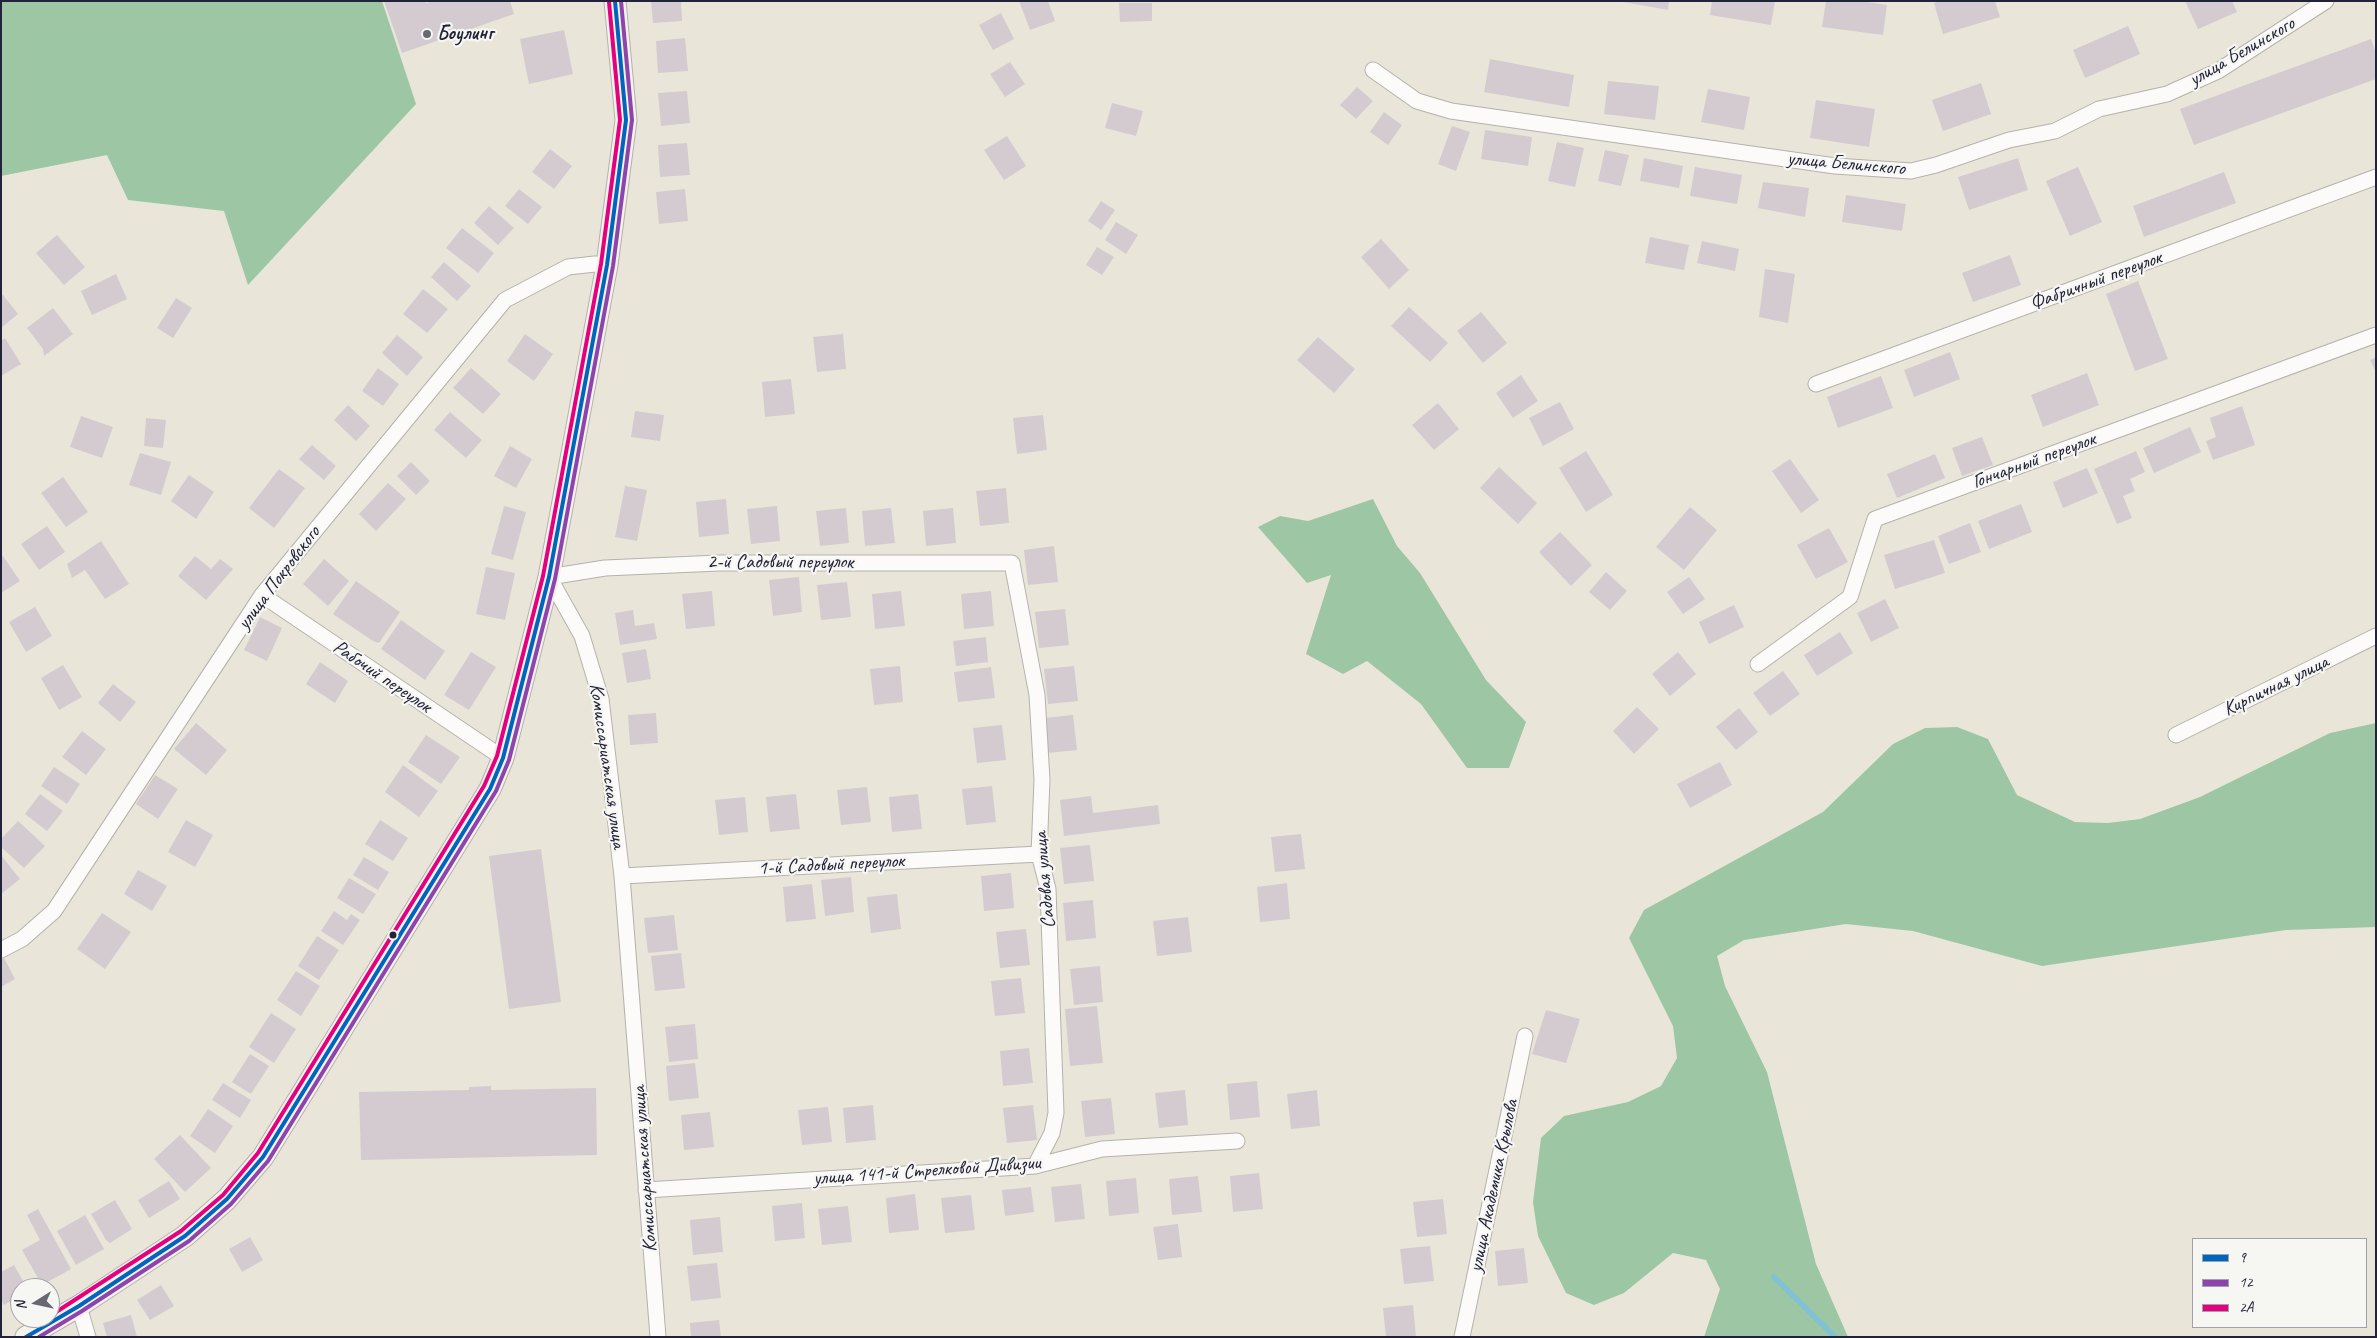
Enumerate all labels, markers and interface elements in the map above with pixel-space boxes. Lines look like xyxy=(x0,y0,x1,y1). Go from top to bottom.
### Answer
street label: улица Белинского xyxy=(2185,12,2299,92)
place label: Боулинг xyxy=(437,22,493,46)
marker: Боулинг xyxy=(421,28,433,40)
street label: улица Белинского xyxy=(1786,147,1906,181)
street label: Фабричный переулок xyxy=(2027,246,2165,316)
street label: Гончарный переулок xyxy=(1969,428,2099,494)
street label: улица Покровского xyxy=(232,521,326,635)
street label: 2-й Садовый переулок xyxy=(707,551,853,575)
street label: Рабочий переулок xyxy=(328,635,436,719)
street label: Кирпичная улица xyxy=(2219,650,2333,722)
street label: Комиссариатская улица xyxy=(584,682,630,850)
street label: Садовая улица xyxy=(1029,831,1061,929)
street label: 1-й Садовый переулок xyxy=(757,849,905,881)
unlabelled marker xyxy=(388,930,398,940)
street label: Комиссариатская улица xyxy=(627,1085,663,1253)
street label: улица Академика Крылова xyxy=(1464,1098,1524,1274)
street label: улица 141-й Стрелковой Дивизии xyxy=(813,1151,1041,1191)
legend xyxy=(2192,1238,2367,1328)
text: 9 xyxy=(2239,1248,2246,1267)
text: 12 xyxy=(2239,1273,2253,1292)
north arrow xyxy=(10,1278,60,1328)
text: 2А xyxy=(2239,1298,2253,1317)
text: N xyxy=(12,1300,30,1311)

